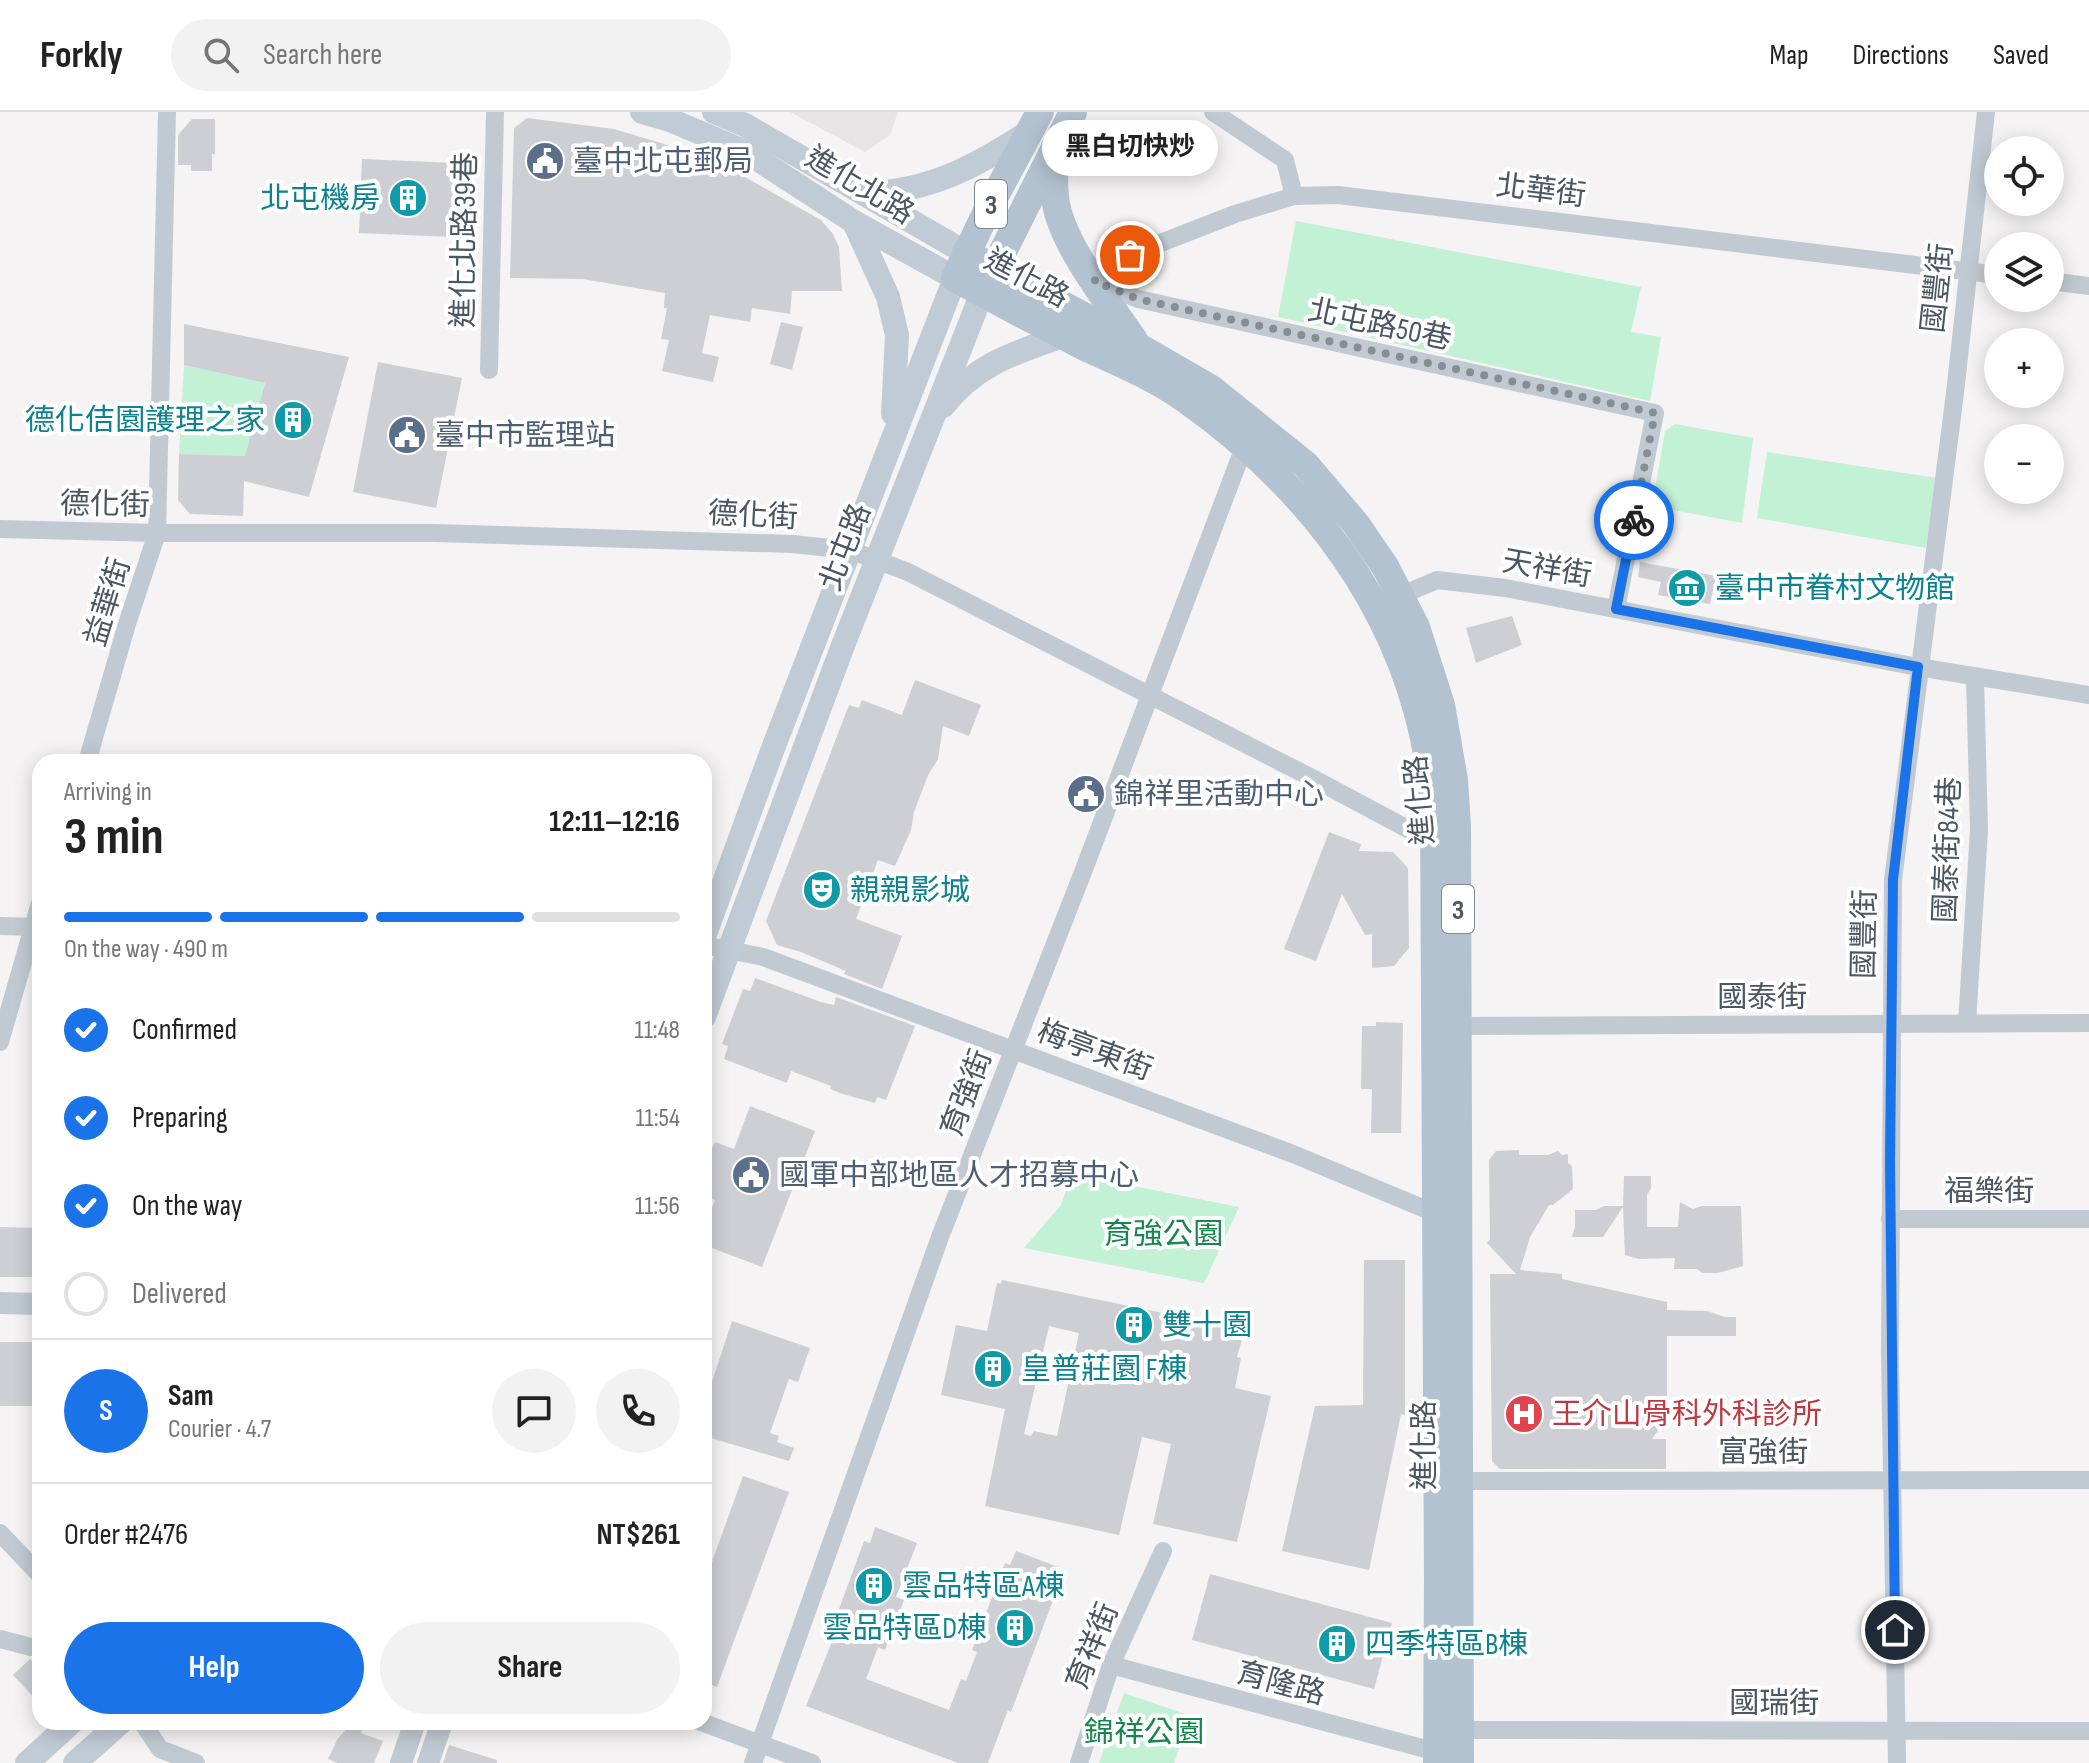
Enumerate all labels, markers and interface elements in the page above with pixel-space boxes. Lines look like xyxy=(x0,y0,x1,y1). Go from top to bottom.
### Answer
search box xyxy=(171,19,731,91)
text: Forkly xyxy=(40,33,123,78)
icon: search xyxy=(199,33,243,77)
text: Search here xyxy=(263,37,382,73)
text: Map xyxy=(1770,39,1809,72)
text: Directions xyxy=(1853,39,1949,72)
text: Saved xyxy=(1993,39,2049,72)
callout: 黑白切快炒 xyxy=(1042,119,1218,175)
text: 黑白切快炒 xyxy=(1065,132,1195,163)
map controls xyxy=(1984,136,2064,504)
button: locate xyxy=(1984,136,2064,216)
public building icon: 臺中北屯郵局 xyxy=(524,140,566,182)
street label: 進化北路 xyxy=(799,140,920,232)
place label: 臺中北屯郵局 xyxy=(573,144,753,180)
street label: 進化北路39巷 xyxy=(445,152,485,328)
street label: 北華街 xyxy=(1494,168,1588,214)
building icon: 北屯機房 xyxy=(387,177,429,219)
road number: 3 xyxy=(975,180,1007,228)
place label: 北屯機房 xyxy=(260,181,380,217)
pin xyxy=(1096,221,1164,289)
button: layers xyxy=(1984,232,2064,312)
icon: bag xyxy=(1108,233,1152,277)
street label: 國豐街 xyxy=(1915,241,1961,335)
street label: 進化路 xyxy=(978,242,1075,316)
street label: 北屯路50巷 xyxy=(1305,292,1455,358)
button: + xyxy=(1984,328,2064,408)
building icon: 德化佶園護理之家 xyxy=(272,399,314,441)
place label: 德化佶園護理之家 xyxy=(25,403,265,439)
public building icon: 臺中市監理站 xyxy=(386,414,428,456)
place label: 臺中市監理站 xyxy=(435,418,615,454)
button: − xyxy=(1984,424,2064,504)
courier xyxy=(1594,480,1674,560)
street label: 德化街 xyxy=(60,486,150,524)
street label: 德化街 xyxy=(707,496,799,536)
icon: bike xyxy=(1612,498,1656,542)
street label: 北屯路 xyxy=(813,499,879,596)
street label: 天祥街 xyxy=(1499,543,1594,595)
street label: 益華街 xyxy=(78,554,138,651)
museum icon: 臺中市眷村文物館 xyxy=(1666,567,1708,609)
place label: 臺中市眷村文物館 xyxy=(1715,571,1955,607)
street label: 進化路 xyxy=(1398,754,1442,846)
public building icon: 錦祥里活動中心 xyxy=(1065,773,1107,815)
street label: 國泰街84巷 xyxy=(1927,776,1969,924)
text: Arriving in xyxy=(64,777,152,808)
place label: 錦祥里活動中心 xyxy=(1114,777,1324,813)
text: 12:11–12:16 xyxy=(549,804,680,840)
text: 3 min xyxy=(64,806,164,869)
theatre icon: 親親影城 xyxy=(801,869,843,911)
place label: 親親影城 xyxy=(850,873,970,909)
road number: 3 xyxy=(1442,885,1474,933)
street label: 國豐街 xyxy=(1846,889,1884,979)
text: On the way · 490 m xyxy=(64,934,228,965)
street label: 國泰街 xyxy=(1717,980,1807,1016)
icon: check xyxy=(64,1008,108,1052)
text: Confirmed xyxy=(132,1012,237,1048)
street label: 梅亭東街 xyxy=(1032,1014,1157,1088)
text: 11:48 xyxy=(635,1015,680,1046)
street label: 育強街 xyxy=(934,1045,1000,1142)
icon: check xyxy=(64,1096,108,1140)
text: Preparing xyxy=(132,1100,228,1136)
text: 11:54 xyxy=(636,1103,680,1134)
public building icon: 國軍中部地區人才招募中心 xyxy=(730,1154,772,1196)
place label: 國軍中部地區人才招募中心 xyxy=(779,1158,1139,1194)
street label: 福樂街 xyxy=(1944,1174,2034,1210)
icon: check xyxy=(64,1184,108,1228)
text: On the way xyxy=(132,1188,242,1224)
text: 11:56 xyxy=(635,1191,680,1222)
park label: 育強公園 xyxy=(1103,1217,1223,1253)
text: Delivered xyxy=(132,1276,227,1312)
building icon: 雙十園 xyxy=(1113,1304,1155,1346)
place label: 雙十園 xyxy=(1162,1308,1252,1344)
building icon: 皇普莊園 F棟 xyxy=(972,1348,1014,1390)
place label: 皇普莊園 F棟 xyxy=(1021,1352,1188,1388)
button: chat xyxy=(492,1369,576,1453)
button: phone xyxy=(596,1369,680,1453)
text: Sam xyxy=(168,1378,214,1414)
text: S xyxy=(99,1393,113,1429)
hospital icon: 王介山骨科外科診所 xyxy=(1503,1393,1545,1435)
place label: 王介山骨科外科診所 xyxy=(1552,1397,1822,1433)
street label: 進化路 xyxy=(1407,1400,1443,1490)
text: Courier · 4.7 xyxy=(168,1414,271,1445)
street label: 富強街 xyxy=(1718,1435,1808,1471)
text: Order #2476 xyxy=(64,1517,188,1553)
text: NT$261 xyxy=(597,1517,680,1553)
building icon: 雲品特區A棟 xyxy=(853,1565,895,1607)
place label: 雲品特區A棟 xyxy=(902,1569,1065,1605)
pin xyxy=(1861,1596,1929,1664)
street label: 育祥街 xyxy=(1059,1598,1126,1695)
building icon: 雲品特區D棟 xyxy=(994,1607,1036,1649)
icon: home xyxy=(1873,1608,1917,1652)
place label: 雲品特區D棟 xyxy=(822,1611,987,1647)
button: Help xyxy=(64,1622,364,1714)
button: Share xyxy=(380,1622,680,1714)
building icon: 四季特區B棟 xyxy=(1316,1623,1358,1665)
place label: 四季特區B棟 xyxy=(1365,1627,1528,1663)
street label: 育隆路 xyxy=(1233,1655,1329,1713)
street label: 國瑞街 xyxy=(1729,1686,1819,1722)
park label: 錦祥公園 xyxy=(1084,1715,1204,1751)

